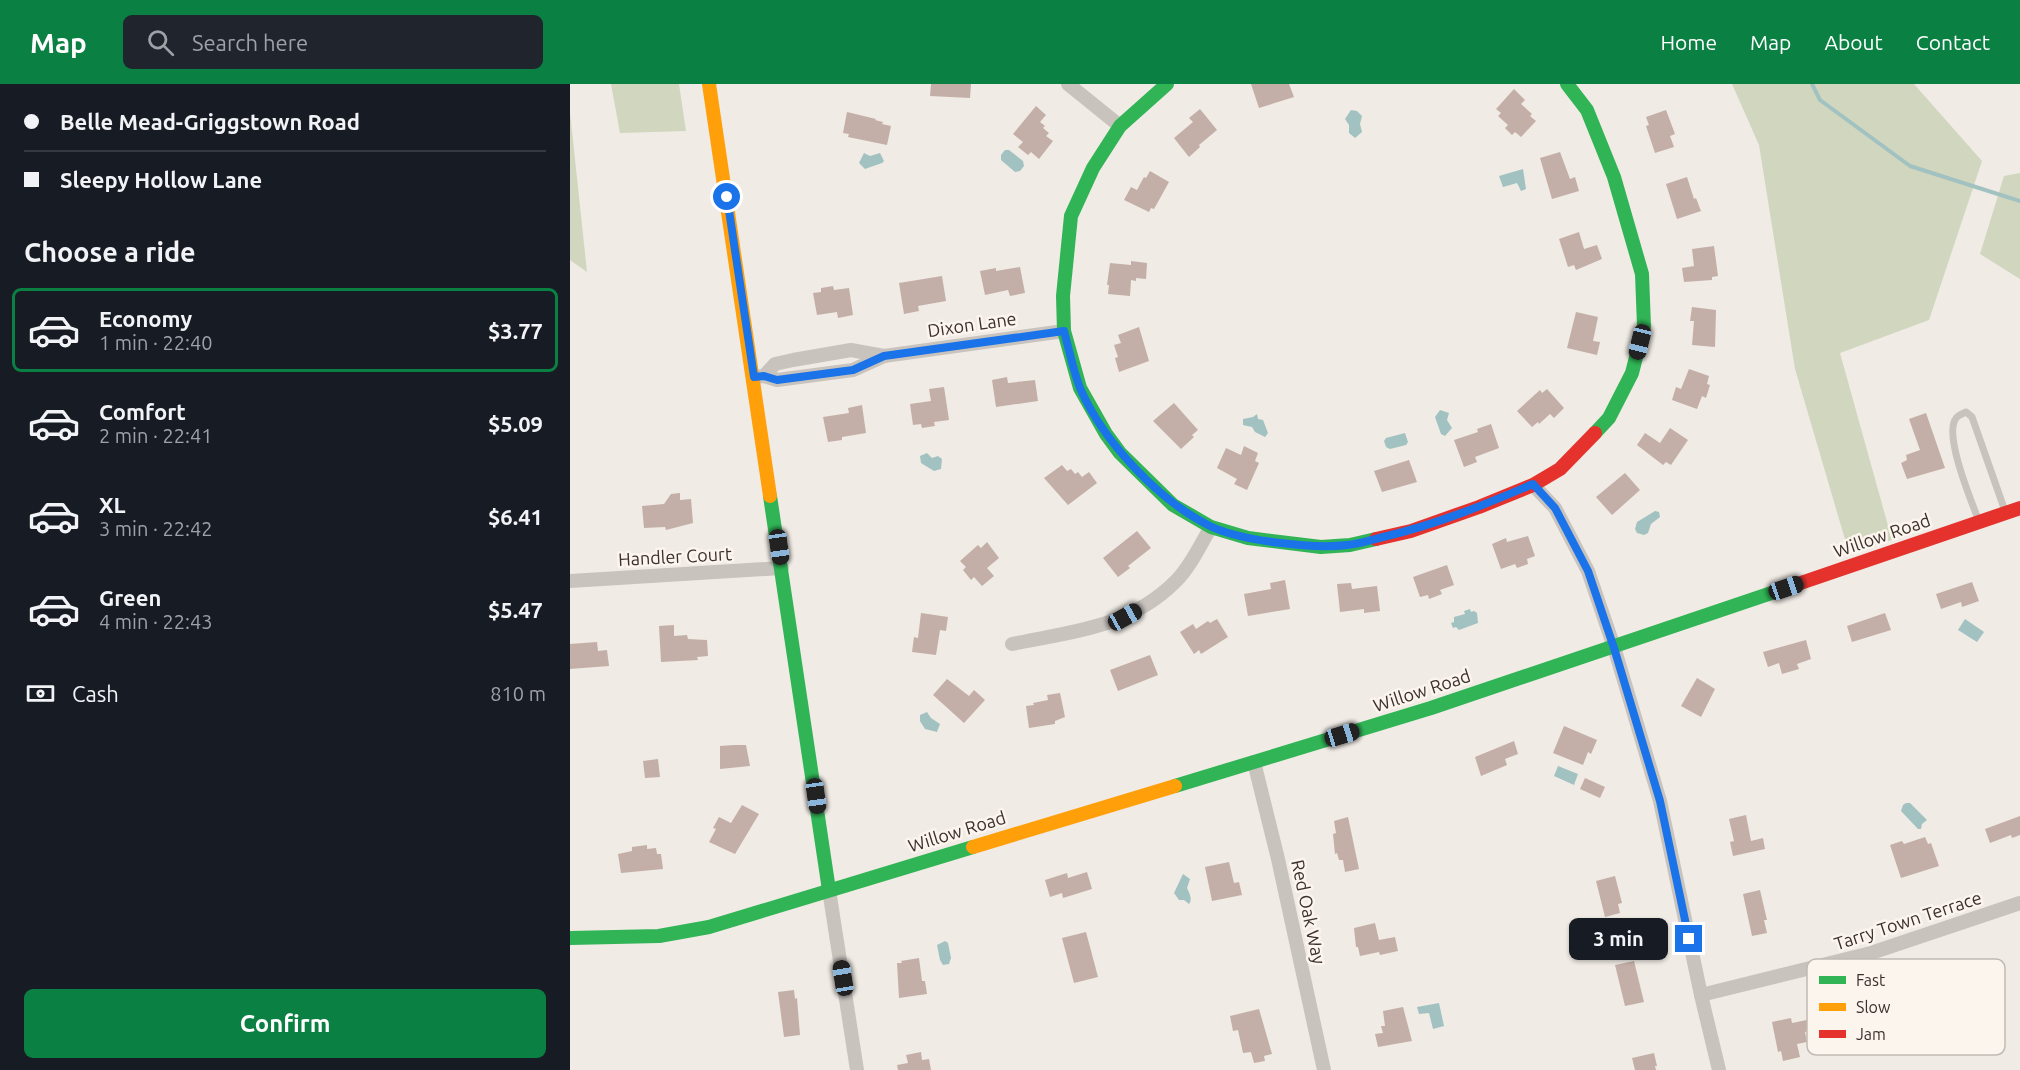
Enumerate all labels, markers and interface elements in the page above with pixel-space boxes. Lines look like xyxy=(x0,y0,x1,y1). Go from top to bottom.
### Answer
search box xyxy=(123,15,543,69)
icon: search xyxy=(144,26,177,59)
text: Map xyxy=(30,27,87,58)
text: Search here xyxy=(192,30,308,55)
text: Home xyxy=(1660,30,1717,54)
text: Map xyxy=(1750,30,1791,54)
text: About xyxy=(1824,30,1883,54)
text: Contact xyxy=(1916,30,1990,54)
text: Belle Mead-Griggstown Road xyxy=(60,109,360,134)
text: Sleepy Hollow Lane xyxy=(60,167,262,192)
route start xyxy=(713,183,740,210)
text: Choose a ride xyxy=(24,237,196,267)
icon: car xyxy=(27,303,81,357)
text: Economy xyxy=(99,306,192,331)
street label: Dixon Lane xyxy=(926,308,1018,340)
text: $3.77 xyxy=(488,318,543,343)
car xyxy=(1627,322,1653,362)
text: 1 min · 22:40 xyxy=(99,331,213,354)
icon: car xyxy=(27,396,81,450)
text: Comfort xyxy=(99,399,186,424)
text: $5.09 xyxy=(488,411,543,436)
text: 2 min · 22:41 xyxy=(99,424,213,447)
icon: car xyxy=(27,489,81,543)
text: XL xyxy=(99,492,126,517)
text: $6.41 xyxy=(488,504,543,529)
street label: Willow Road xyxy=(1831,509,1933,561)
text: 3 min · 22:42 xyxy=(99,517,213,540)
car xyxy=(768,528,790,566)
street label: Handler Court xyxy=(618,543,732,569)
car xyxy=(1766,574,1806,602)
icon: car xyxy=(27,582,81,636)
text: Green xyxy=(99,585,161,610)
text: $5.47 xyxy=(488,597,543,622)
car xyxy=(1105,600,1145,634)
text: 4 min · 22:43 xyxy=(99,610,213,633)
street label: Willow Road xyxy=(1371,665,1473,715)
icon: cash xyxy=(24,677,57,710)
text: Cash xyxy=(72,681,119,706)
text: 810 m xyxy=(490,682,546,705)
car xyxy=(1322,721,1362,749)
car xyxy=(805,777,827,815)
street label: Willow Road xyxy=(906,807,1008,855)
street label: Red Oak Way xyxy=(1288,858,1330,966)
street label: Tarry Town Terrace xyxy=(1832,887,1984,953)
callout: 3 min xyxy=(1569,918,1668,960)
route end xyxy=(1675,925,1702,952)
text: 3 min xyxy=(1593,927,1644,950)
car xyxy=(831,959,855,997)
legend xyxy=(1807,959,2005,1055)
text: Fast xyxy=(1856,971,1886,989)
button: Confirm xyxy=(24,989,546,1058)
text: Slow xyxy=(1856,998,1891,1016)
text: Jam xyxy=(1856,1025,1886,1043)

